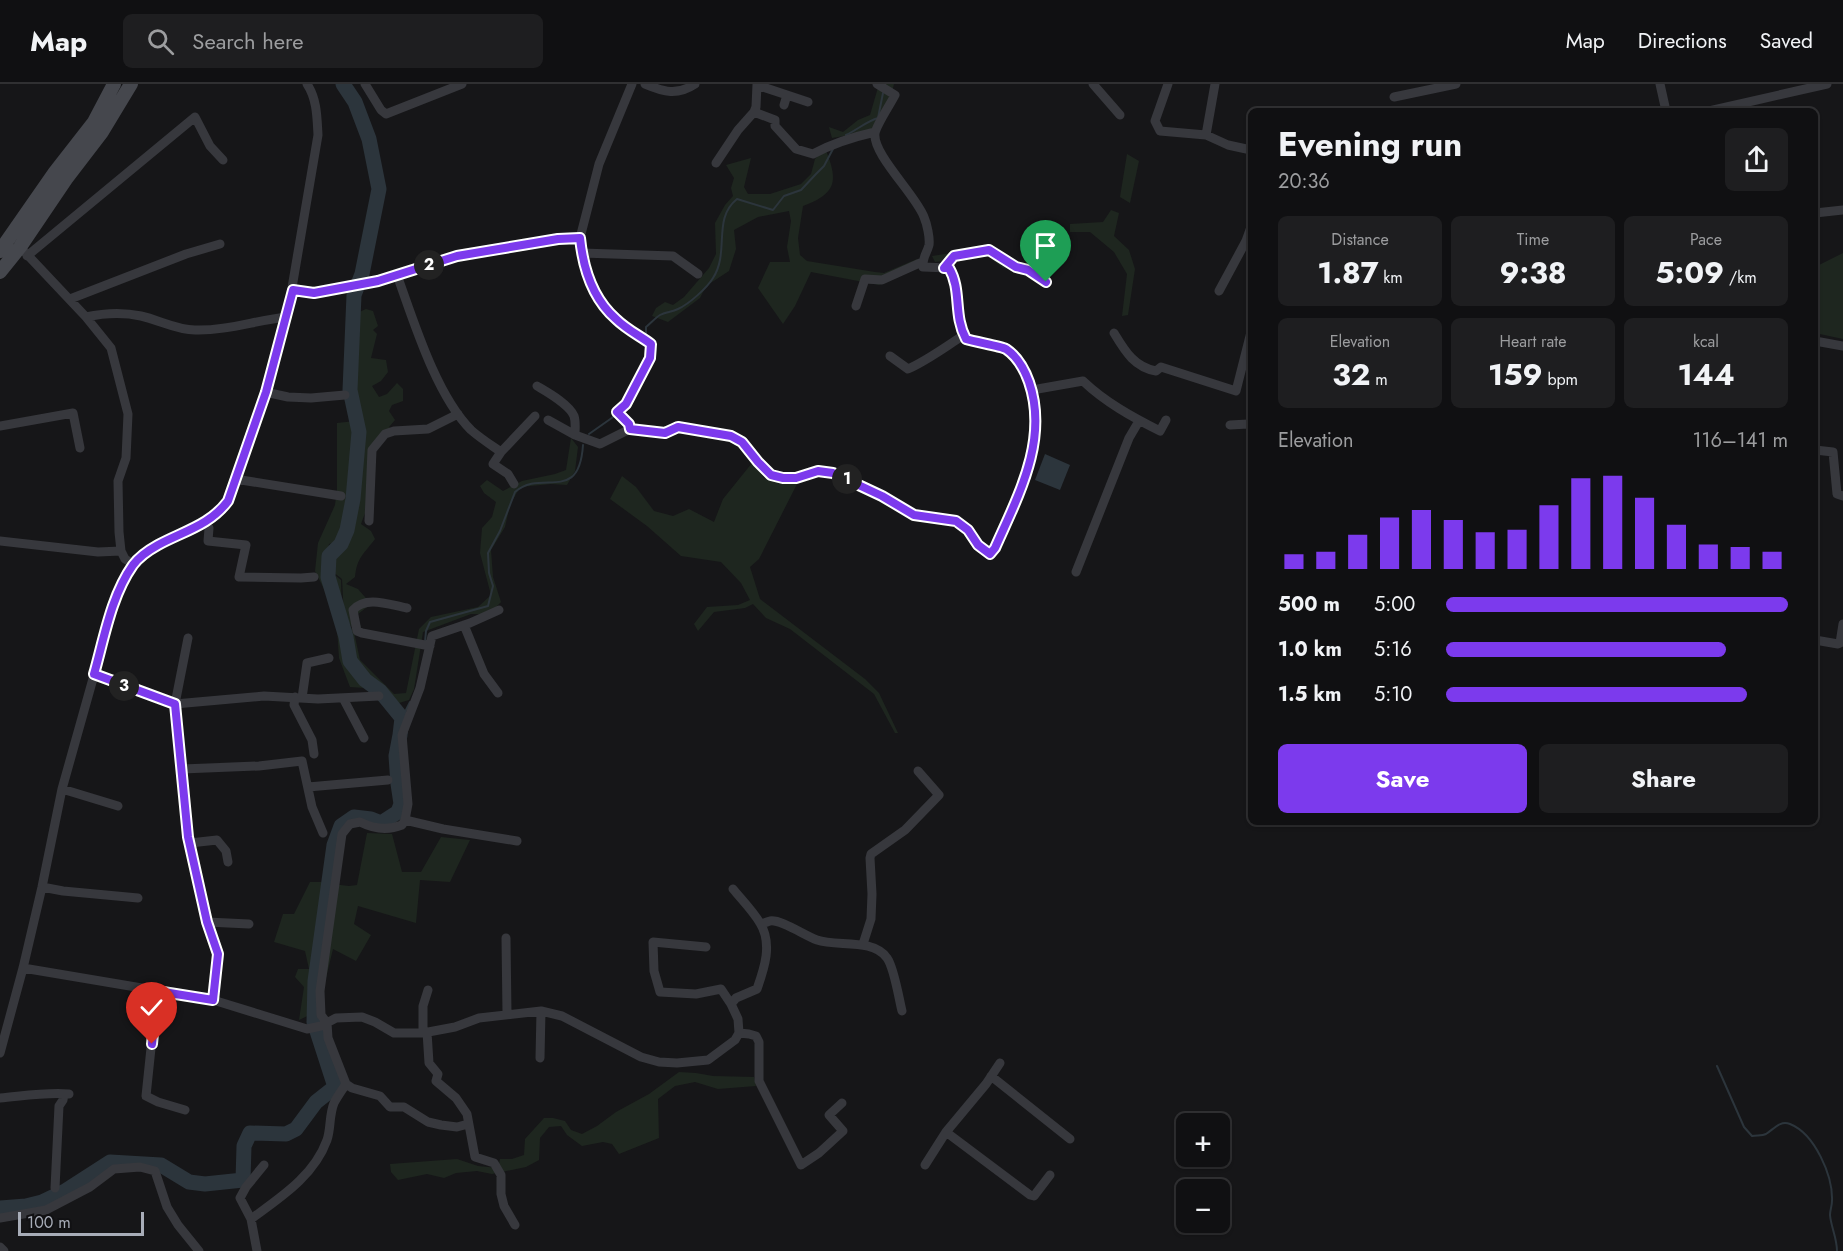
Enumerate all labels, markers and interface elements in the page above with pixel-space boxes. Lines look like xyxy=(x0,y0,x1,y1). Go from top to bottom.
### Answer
search box xyxy=(123,14,543,68)
text: Map xyxy=(30,21,87,62)
icon: search xyxy=(144,25,177,58)
text: Search here xyxy=(192,25,304,57)
text: Map xyxy=(1566,26,1605,56)
text: Directions xyxy=(1638,26,1727,56)
text: Saved xyxy=(1760,26,1813,56)
text: Evening run xyxy=(1278,121,1462,168)
button: share xyxy=(1725,128,1788,191)
text: 20:36 xyxy=(1278,167,1330,196)
pin xyxy=(1020,220,1071,282)
text: Distance xyxy=(1331,228,1389,251)
text: Time xyxy=(1517,228,1549,251)
text: Pace xyxy=(1690,228,1722,251)
icon: arrive xyxy=(1029,229,1062,262)
pin: 2 xyxy=(414,250,444,280)
text: 1.87 xyxy=(1317,251,1379,294)
text: 9:38 xyxy=(1499,251,1567,294)
text: 5:09 xyxy=(1655,251,1724,294)
text: 2 xyxy=(424,253,434,276)
text: km xyxy=(1379,266,1403,289)
text: /km xyxy=(1724,266,1757,289)
text: Elevation xyxy=(1330,330,1390,353)
text: Heart rate xyxy=(1500,330,1566,353)
text: kcal xyxy=(1693,330,1719,353)
text: 32 xyxy=(1332,353,1371,396)
text: 159 xyxy=(1488,353,1543,396)
text: 144 xyxy=(1677,353,1735,396)
text: m xyxy=(1371,368,1388,391)
text: bpm xyxy=(1543,368,1578,391)
text: Elevation xyxy=(1278,426,1353,455)
text: 116–141 m xyxy=(1692,426,1788,455)
pin: 1 xyxy=(832,464,862,494)
text: 1 xyxy=(843,467,851,490)
text: 500 m xyxy=(1278,590,1340,619)
text: 5:00 xyxy=(1374,590,1415,619)
text: 1.0 km xyxy=(1278,635,1342,664)
text: 5:16 xyxy=(1374,635,1412,664)
pin: 3 xyxy=(109,671,139,701)
text: 3 xyxy=(119,674,129,697)
text: 1.5 km xyxy=(1278,680,1341,709)
text: 5:10 xyxy=(1374,680,1412,709)
button: Save xyxy=(1278,744,1527,813)
button: Share xyxy=(1539,744,1788,813)
pin xyxy=(126,982,177,1044)
icon: check xyxy=(135,991,168,1024)
map controls xyxy=(1176,1113,1230,1233)
button: + xyxy=(1176,1113,1230,1167)
button: − xyxy=(1176,1179,1230,1233)
scale bar xyxy=(18,1209,144,1236)
text: 100 m xyxy=(27,1211,71,1234)

